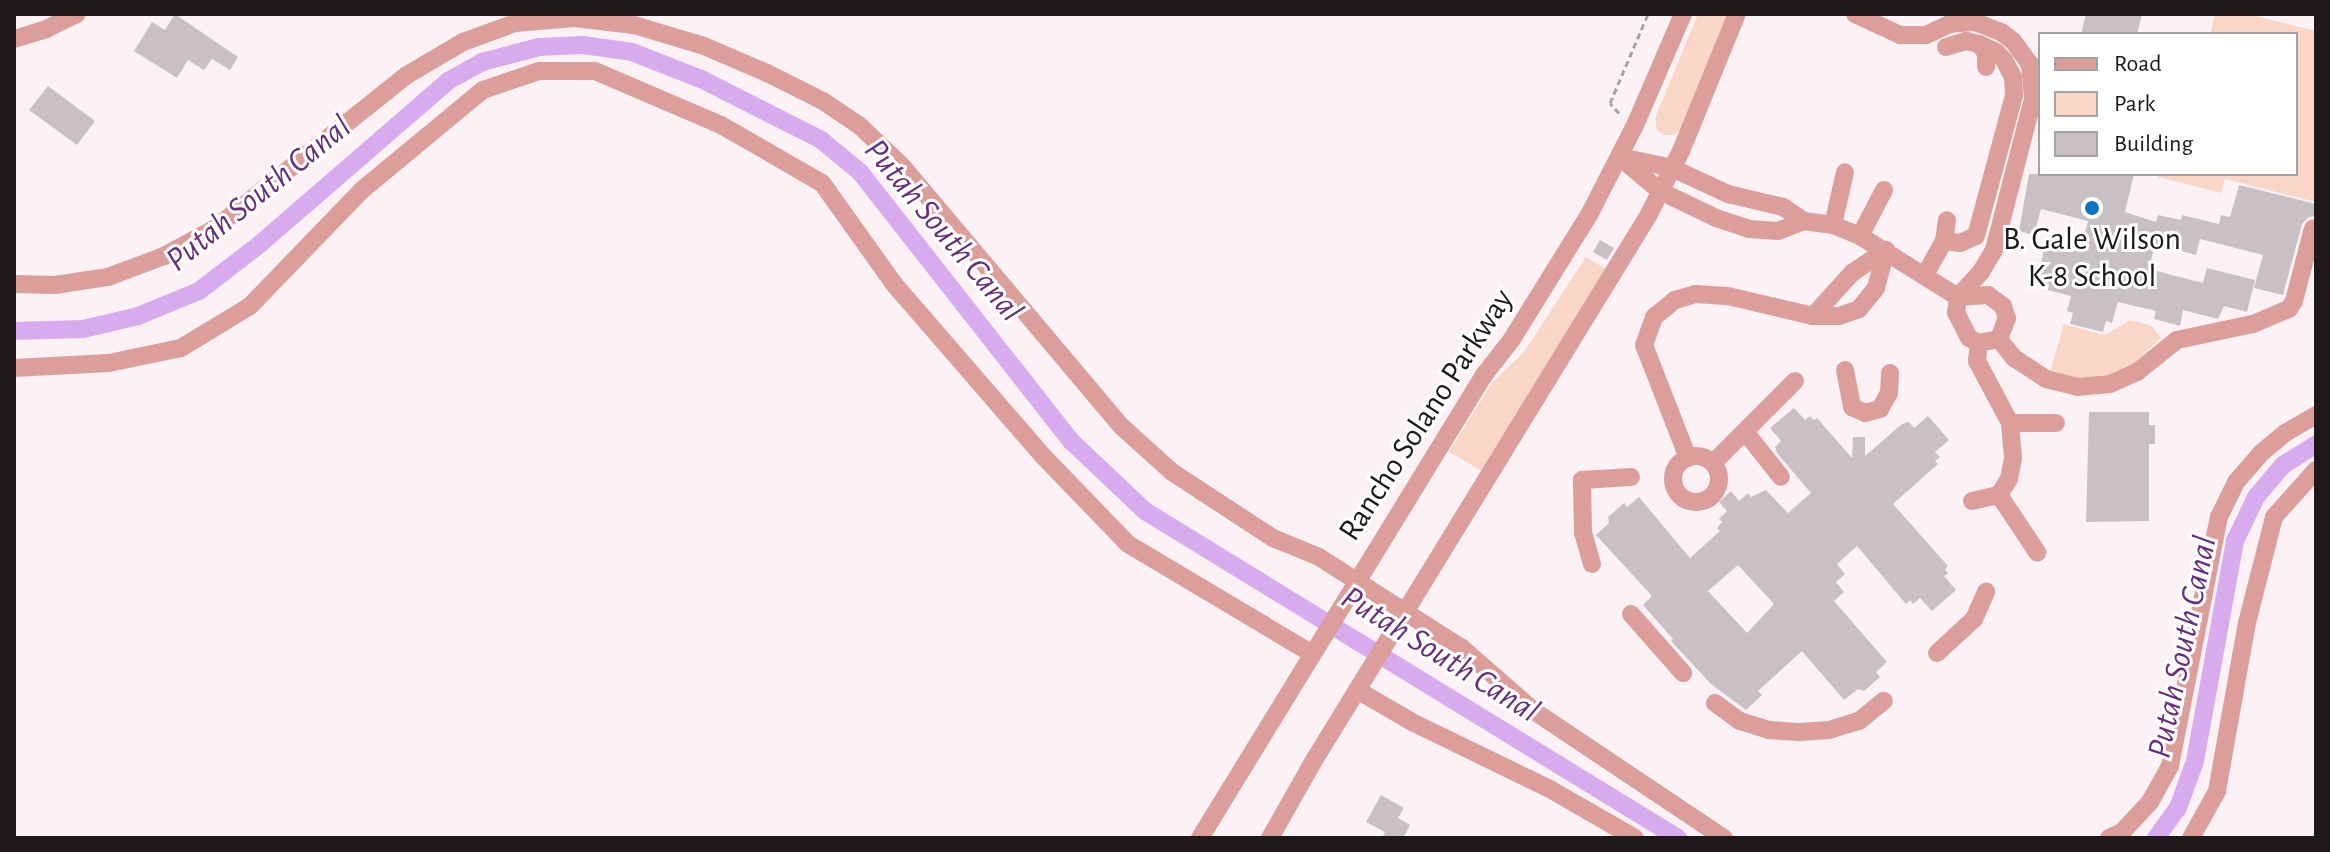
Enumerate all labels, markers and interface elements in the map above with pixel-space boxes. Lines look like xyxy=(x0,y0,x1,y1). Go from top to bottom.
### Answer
legend xyxy=(2038,32,2298,176)
text: Road xyxy=(2114,52,2162,76)
text: Park xyxy=(2114,92,2155,116)
water label: Putah South Canal xyxy=(158,107,360,281)
water label: Putah South Canal xyxy=(855,131,1031,331)
text: Building xyxy=(2114,132,2193,156)
marker: B. Gale Wilson K-8 School xyxy=(2083,199,2101,217)
place label: B. Gale Wilson K-8 School xyxy=(2003,221,2181,296)
street label: Rancho Solano Parkway xyxy=(1330,282,1522,548)
water label: Putah South Canal xyxy=(2140,532,2226,762)
water label: Putah South Canal xyxy=(1333,578,1547,732)

